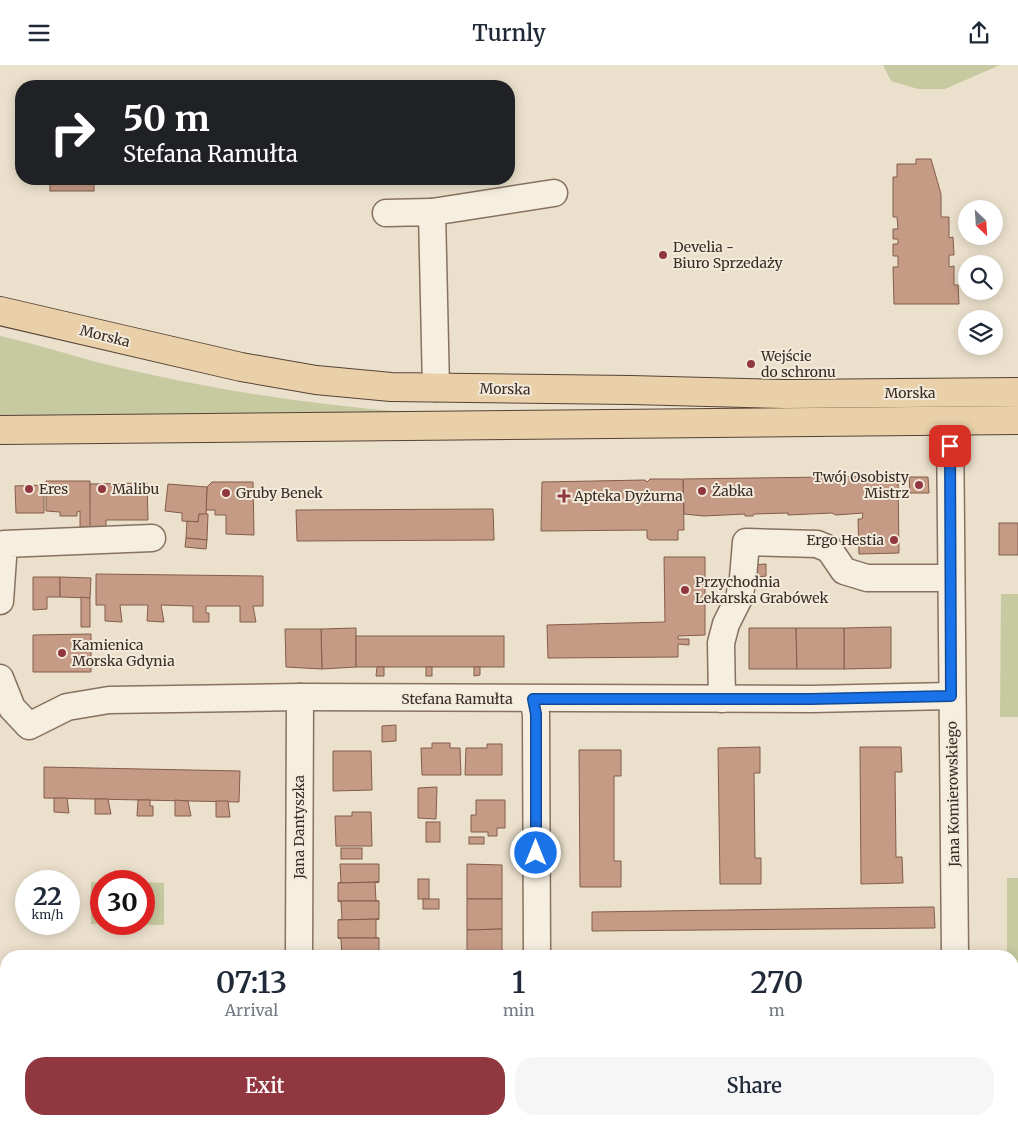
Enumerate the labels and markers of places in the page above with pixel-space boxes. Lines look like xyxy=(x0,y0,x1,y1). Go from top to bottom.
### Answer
place label: Develia - Biuro Sprzedaży xyxy=(673,238,784,272)
marker: Develia - Biuro Sprzedaży xyxy=(657,249,669,261)
place label: Wejście do schronu xyxy=(760,347,836,381)
marker: Wejście do schronu xyxy=(745,358,757,370)
pin xyxy=(929,425,971,467)
place label: Twój Osobisty Mistrz xyxy=(813,468,910,502)
marker: Twój Osobisty Mistrz xyxy=(913,479,925,491)
place label: Eres xyxy=(39,480,68,498)
place label: Malibu xyxy=(112,480,160,498)
place label: Żabka xyxy=(712,482,754,500)
marker: Eres xyxy=(23,483,35,495)
marker: Malibu xyxy=(96,483,108,495)
place label: Gruby Benek xyxy=(236,484,323,502)
marker: Żabka xyxy=(696,485,708,497)
marker: Gruby Benek xyxy=(220,487,232,499)
place label: Apteka Dyżurna xyxy=(573,487,683,505)
marker: Apteka Dyżurna xyxy=(558,490,570,502)
place label: Ergo Hestia xyxy=(806,531,884,549)
marker: Ergo Hestia xyxy=(888,534,900,546)
place label: Przychodnia Lekarska Grabówek xyxy=(695,573,828,607)
marker: Przychodnia Lekarska Grabówek xyxy=(679,584,691,596)
place label: Kamienica Morska Gdynia xyxy=(72,636,175,670)
marker: Kamienica Morska Gdynia xyxy=(56,647,68,659)

